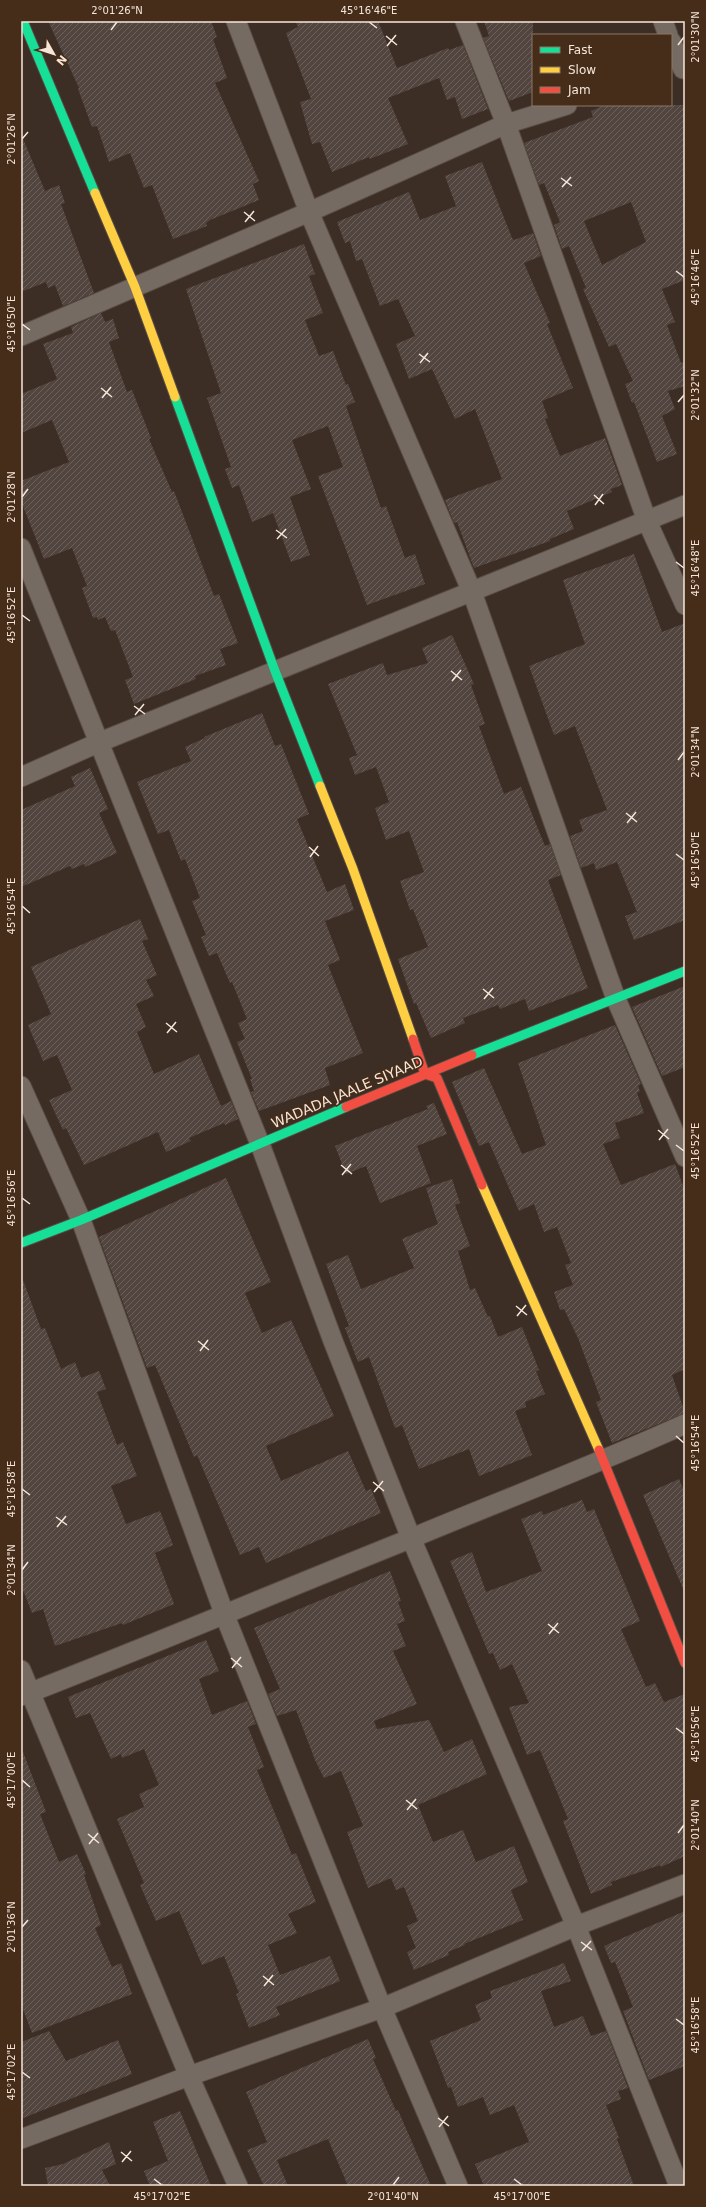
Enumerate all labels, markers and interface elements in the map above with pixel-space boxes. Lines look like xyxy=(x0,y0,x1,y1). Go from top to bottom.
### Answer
text: 2°01'26"N xyxy=(91,5,143,16)
text: 45°16'46"E xyxy=(341,5,397,16)
text: 2°01'30"N xyxy=(690,11,701,63)
north arrow xyxy=(34,34,74,74)
legend xyxy=(532,34,672,106)
text: Fast xyxy=(568,43,592,57)
text: N xyxy=(53,52,69,68)
text: Slow xyxy=(568,63,596,77)
text: Jam xyxy=(567,83,591,97)
text: 2°01'26"N xyxy=(6,113,17,165)
text: 45°16'46"E xyxy=(690,249,701,305)
text: 45°16'50"E xyxy=(6,296,17,352)
text: 2°01'32"N xyxy=(690,369,701,421)
text: 2°01'28"N xyxy=(6,471,17,523)
text: 45°16'48"E xyxy=(690,540,701,596)
text: 45°16'52"E xyxy=(6,587,17,643)
text: 2°01'34"N xyxy=(690,726,701,778)
text: 45°16'50"E xyxy=(690,832,701,888)
text: 45°16'54"E xyxy=(6,878,17,934)
street label: WADADA JAALE SIYAAD xyxy=(269,1053,425,1131)
text: 45°16'52"E xyxy=(690,1123,701,1179)
text: 45°16'56"E xyxy=(6,1170,17,1226)
text: 45°16'54"E xyxy=(690,1415,701,1471)
text: 45°16'58"E xyxy=(6,1461,17,1517)
text: 2°01'34"N xyxy=(6,1544,17,1596)
text: 45°16'56"E xyxy=(690,1706,701,1762)
text: 45°17'00"E xyxy=(6,1752,17,1808)
text: 2°01'40"N xyxy=(690,1799,701,1851)
text: 2°01'36"N xyxy=(6,1901,17,1953)
text: 45°16'58"E xyxy=(690,1997,701,2053)
text: 45°17'02"E xyxy=(6,2044,17,2100)
text: 45°17'02"E xyxy=(134,2191,190,2202)
text: 2°01'40"N xyxy=(367,2191,419,2202)
text: 45°17'00"E xyxy=(494,2191,550,2202)

